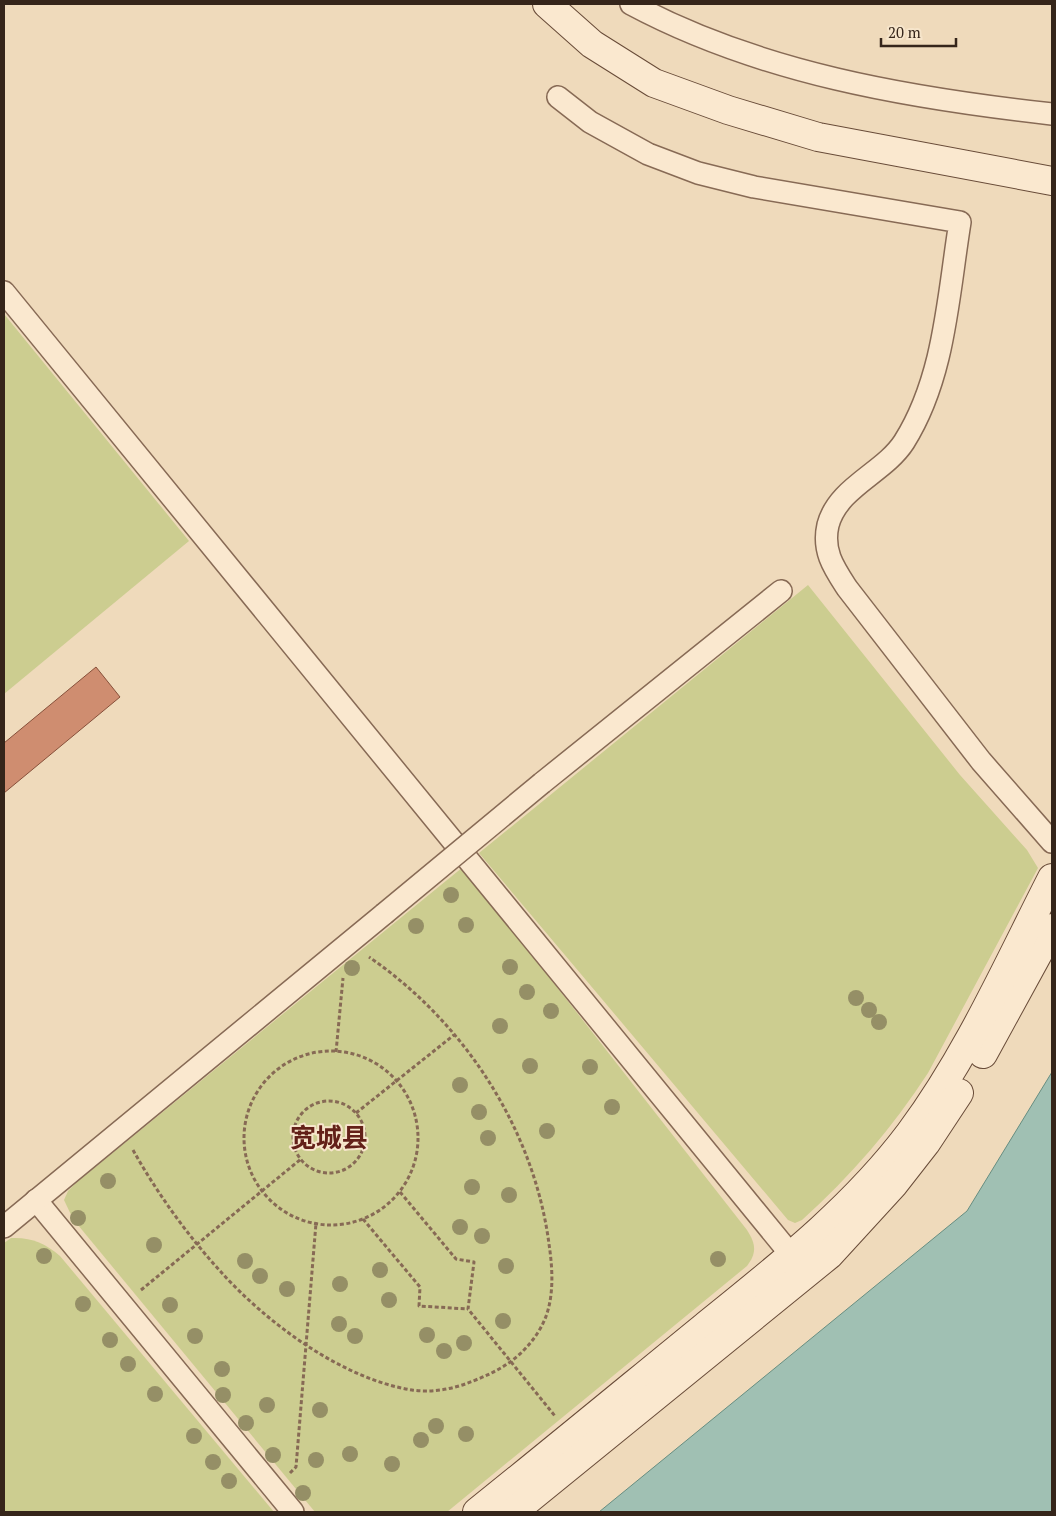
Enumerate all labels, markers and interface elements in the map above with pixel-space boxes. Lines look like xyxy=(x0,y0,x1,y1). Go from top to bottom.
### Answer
scale bar xyxy=(881,15,956,47)
text: 20 m xyxy=(888,22,921,42)
district label: 宽城县 xyxy=(290,1120,368,1154)

